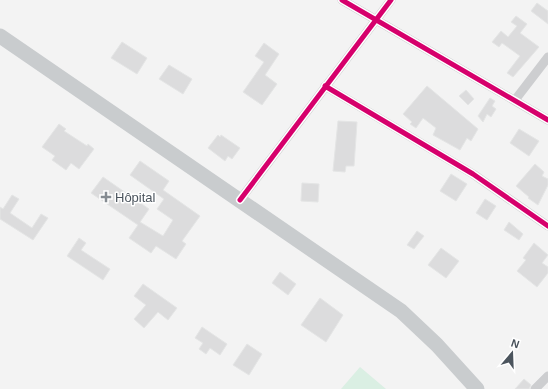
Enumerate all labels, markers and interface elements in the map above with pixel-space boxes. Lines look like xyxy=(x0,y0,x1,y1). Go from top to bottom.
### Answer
place label: Hôpital xyxy=(115,190,156,205)
marker: Hôpital xyxy=(100,191,112,203)
north arrow xyxy=(492,333,532,373)
text: N xyxy=(510,337,521,351)

